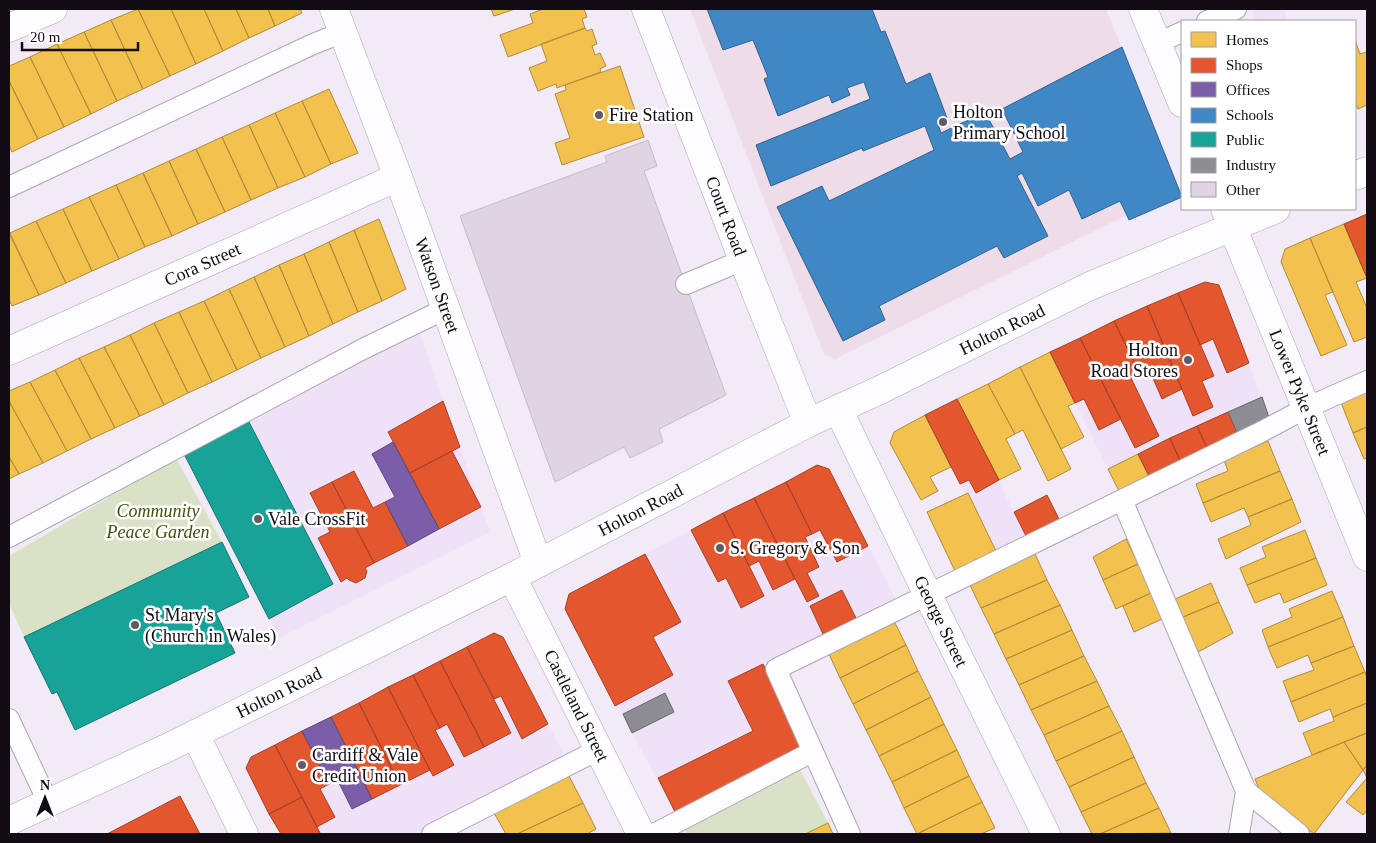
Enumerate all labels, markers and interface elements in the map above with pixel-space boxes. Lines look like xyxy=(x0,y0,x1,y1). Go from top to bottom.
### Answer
scale bar xyxy=(22,20,139,52)
legend xyxy=(1181,20,1356,210)
text: 20 m xyxy=(30,29,61,45)
text: Homes xyxy=(1226,32,1269,48)
text: Shops xyxy=(1226,57,1263,73)
text: Offices xyxy=(1226,82,1270,98)
place label: Holton Primary School xyxy=(953,102,1066,143)
place label: Fire Station xyxy=(609,105,694,125)
text: Schools xyxy=(1226,107,1274,123)
marker: Fire Station xyxy=(593,109,605,121)
marker: Holton Primary School xyxy=(937,116,949,128)
text: Public xyxy=(1226,132,1265,148)
text: Industry xyxy=(1226,157,1276,173)
street label: Court Road xyxy=(702,174,750,259)
text: Other xyxy=(1226,182,1260,198)
street label: Watson Street xyxy=(411,235,464,336)
street label: Cora Street xyxy=(161,239,244,290)
street label: Holton Road xyxy=(956,300,1048,359)
street label: Lower Pyke Street xyxy=(1265,326,1334,458)
place label: Holton Road Stores xyxy=(1091,340,1178,381)
marker: Holton Road Stores xyxy=(1182,354,1194,366)
street label: Holton Road xyxy=(595,480,686,540)
park label: Community Peace Garden xyxy=(106,501,209,542)
place label: Vale CrossFit xyxy=(268,509,366,529)
marker: Vale CrossFit xyxy=(252,513,264,525)
place label: S. Gregory & Son xyxy=(730,538,860,558)
marker: S. Gregory & Son xyxy=(714,542,726,554)
street label: George Street xyxy=(910,572,972,670)
place label: St Mary's (Church in Wales) xyxy=(145,605,276,647)
marker: St Mary's (Church in Wales) xyxy=(129,619,141,631)
street label: Castleland Street xyxy=(540,646,613,765)
street label: Holton Road xyxy=(233,663,325,722)
place label: Cardiff & Vale Credit Union xyxy=(312,745,418,786)
marker: Cardiff & Vale Credit Union xyxy=(296,759,308,771)
north arrow xyxy=(20,773,70,823)
text: N xyxy=(40,778,50,793)

